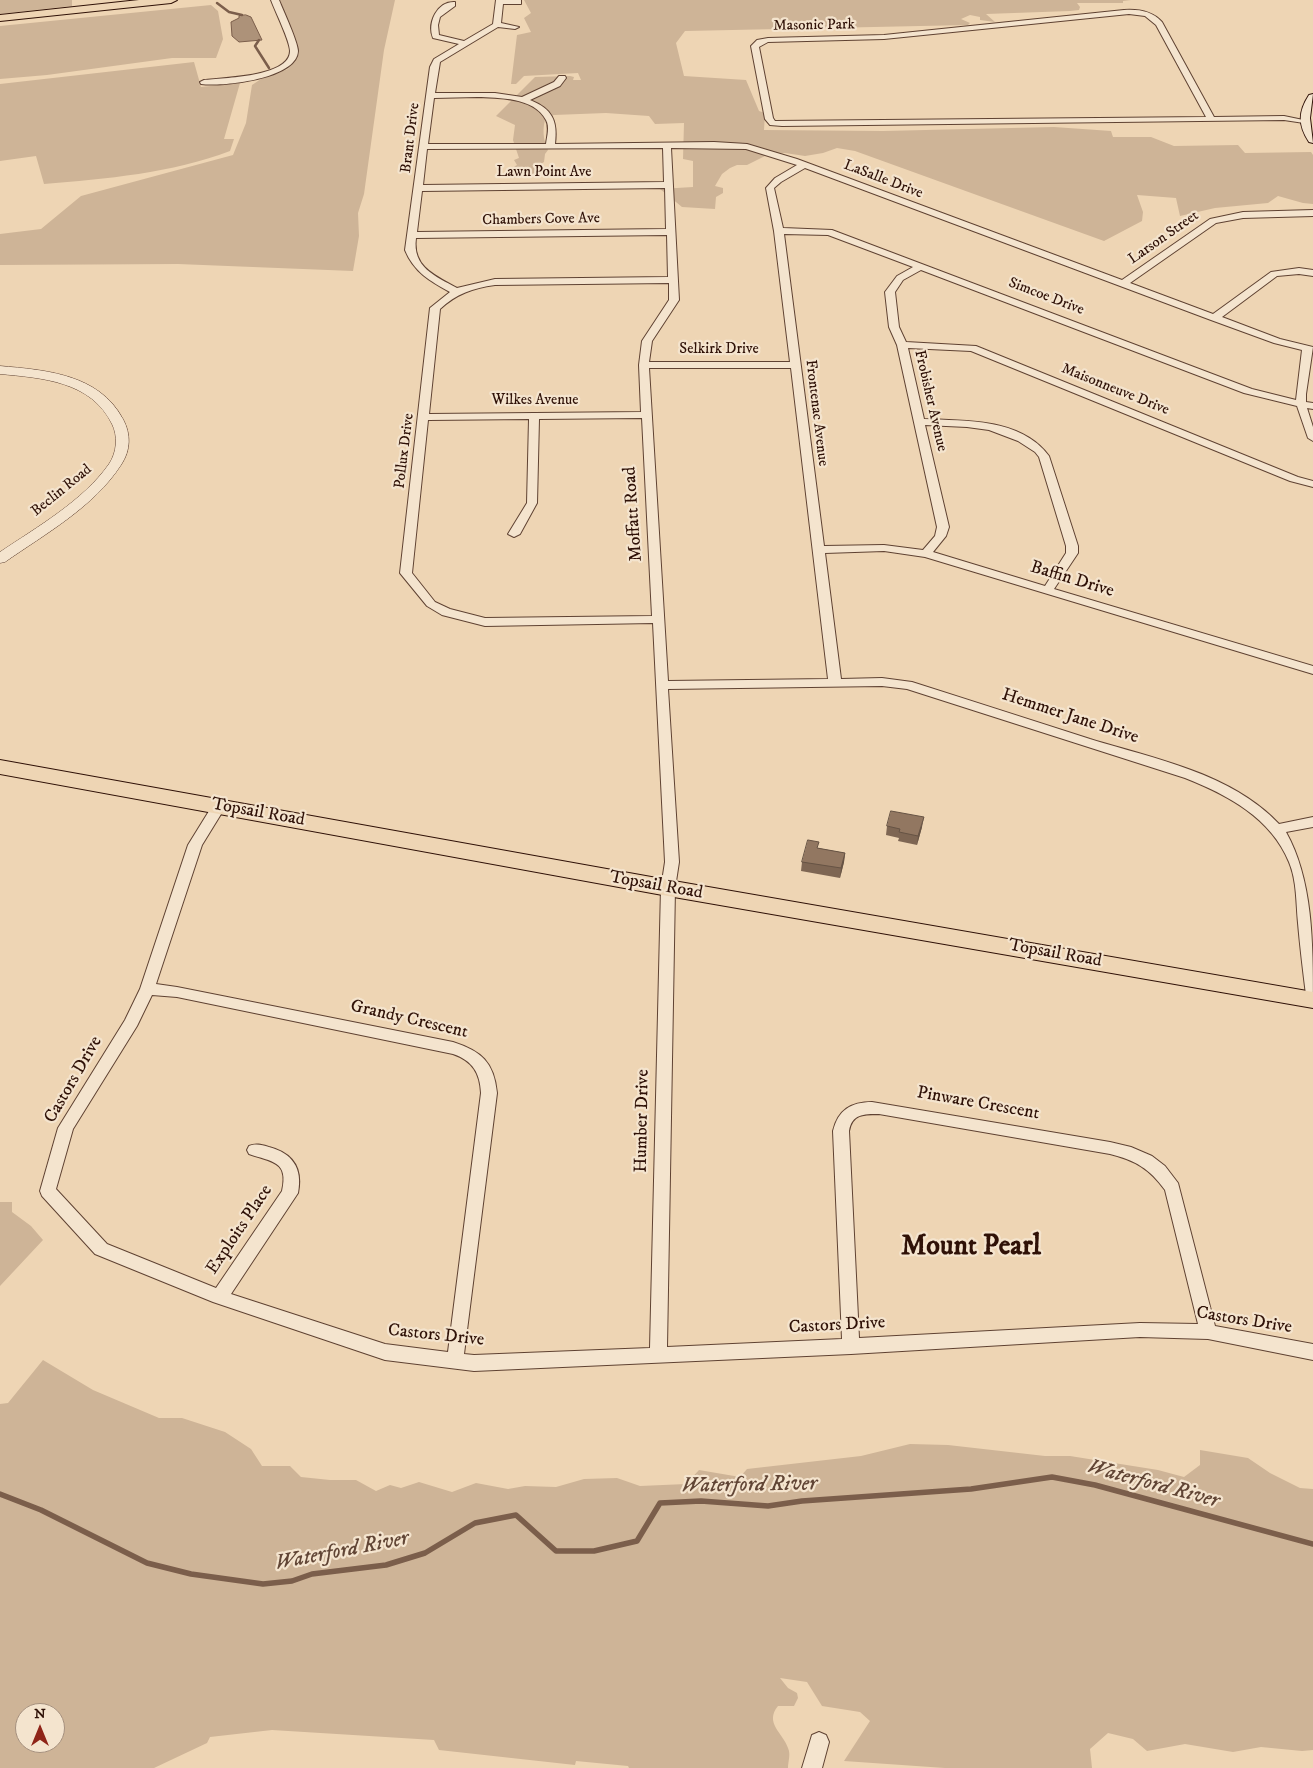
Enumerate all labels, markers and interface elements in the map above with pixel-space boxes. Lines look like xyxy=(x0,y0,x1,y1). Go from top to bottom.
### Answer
street label: Masonic Park xyxy=(773,16,855,36)
street label: Brant Drive xyxy=(398,102,424,174)
street label: LaSalle Drive xyxy=(841,157,925,203)
street label: Lawn Point Ave xyxy=(496,164,592,182)
street label: Larson Street xyxy=(1125,207,1203,269)
street label: Chambers Cove Ave xyxy=(482,210,600,230)
street label: Simcoe Drive xyxy=(1006,274,1086,320)
street label: Selkirk Drive xyxy=(679,341,759,359)
street label: Frobisher Avenue xyxy=(910,349,950,453)
street label: Frontenac Avenue xyxy=(801,359,831,467)
street label: Maisonneuve Drive xyxy=(1058,360,1172,420)
street label: Wilkes Avenue xyxy=(491,392,579,410)
street label: Pollux Drive xyxy=(391,412,419,490)
street label: Beclin Road xyxy=(28,461,96,521)
street label: Moffatt Road xyxy=(620,466,648,562)
street label: Baffin Drive xyxy=(1028,557,1116,603)
street label: Hemmer Jane Drive xyxy=(999,685,1141,749)
street label: Topsail Road xyxy=(210,794,306,832)
street label: Topsail Road xyxy=(608,867,704,905)
street label: Topsail Road xyxy=(1007,935,1103,973)
street label: Grandy Crescent xyxy=(348,996,470,1044)
street label: Castors Drive xyxy=(40,1033,108,1127)
street label: Humber Drive xyxy=(631,1069,655,1173)
street label: Pinware Crescent xyxy=(915,1083,1041,1125)
street label: Exploits Place xyxy=(202,1181,278,1279)
district label: Mount Pearl xyxy=(901,1231,1041,1265)
street label: Castors Drive xyxy=(1195,1303,1293,1339)
street label: Castors Drive xyxy=(788,1313,886,1339)
street label: Castors Drive xyxy=(387,1320,485,1352)
water label: Waterford River xyxy=(1084,1455,1222,1515)
water label: Waterford River xyxy=(681,1472,817,1500)
water label: Waterford River xyxy=(273,1526,411,1578)
north arrow xyxy=(15,1703,65,1753)
text: N xyxy=(34,1705,46,1723)

